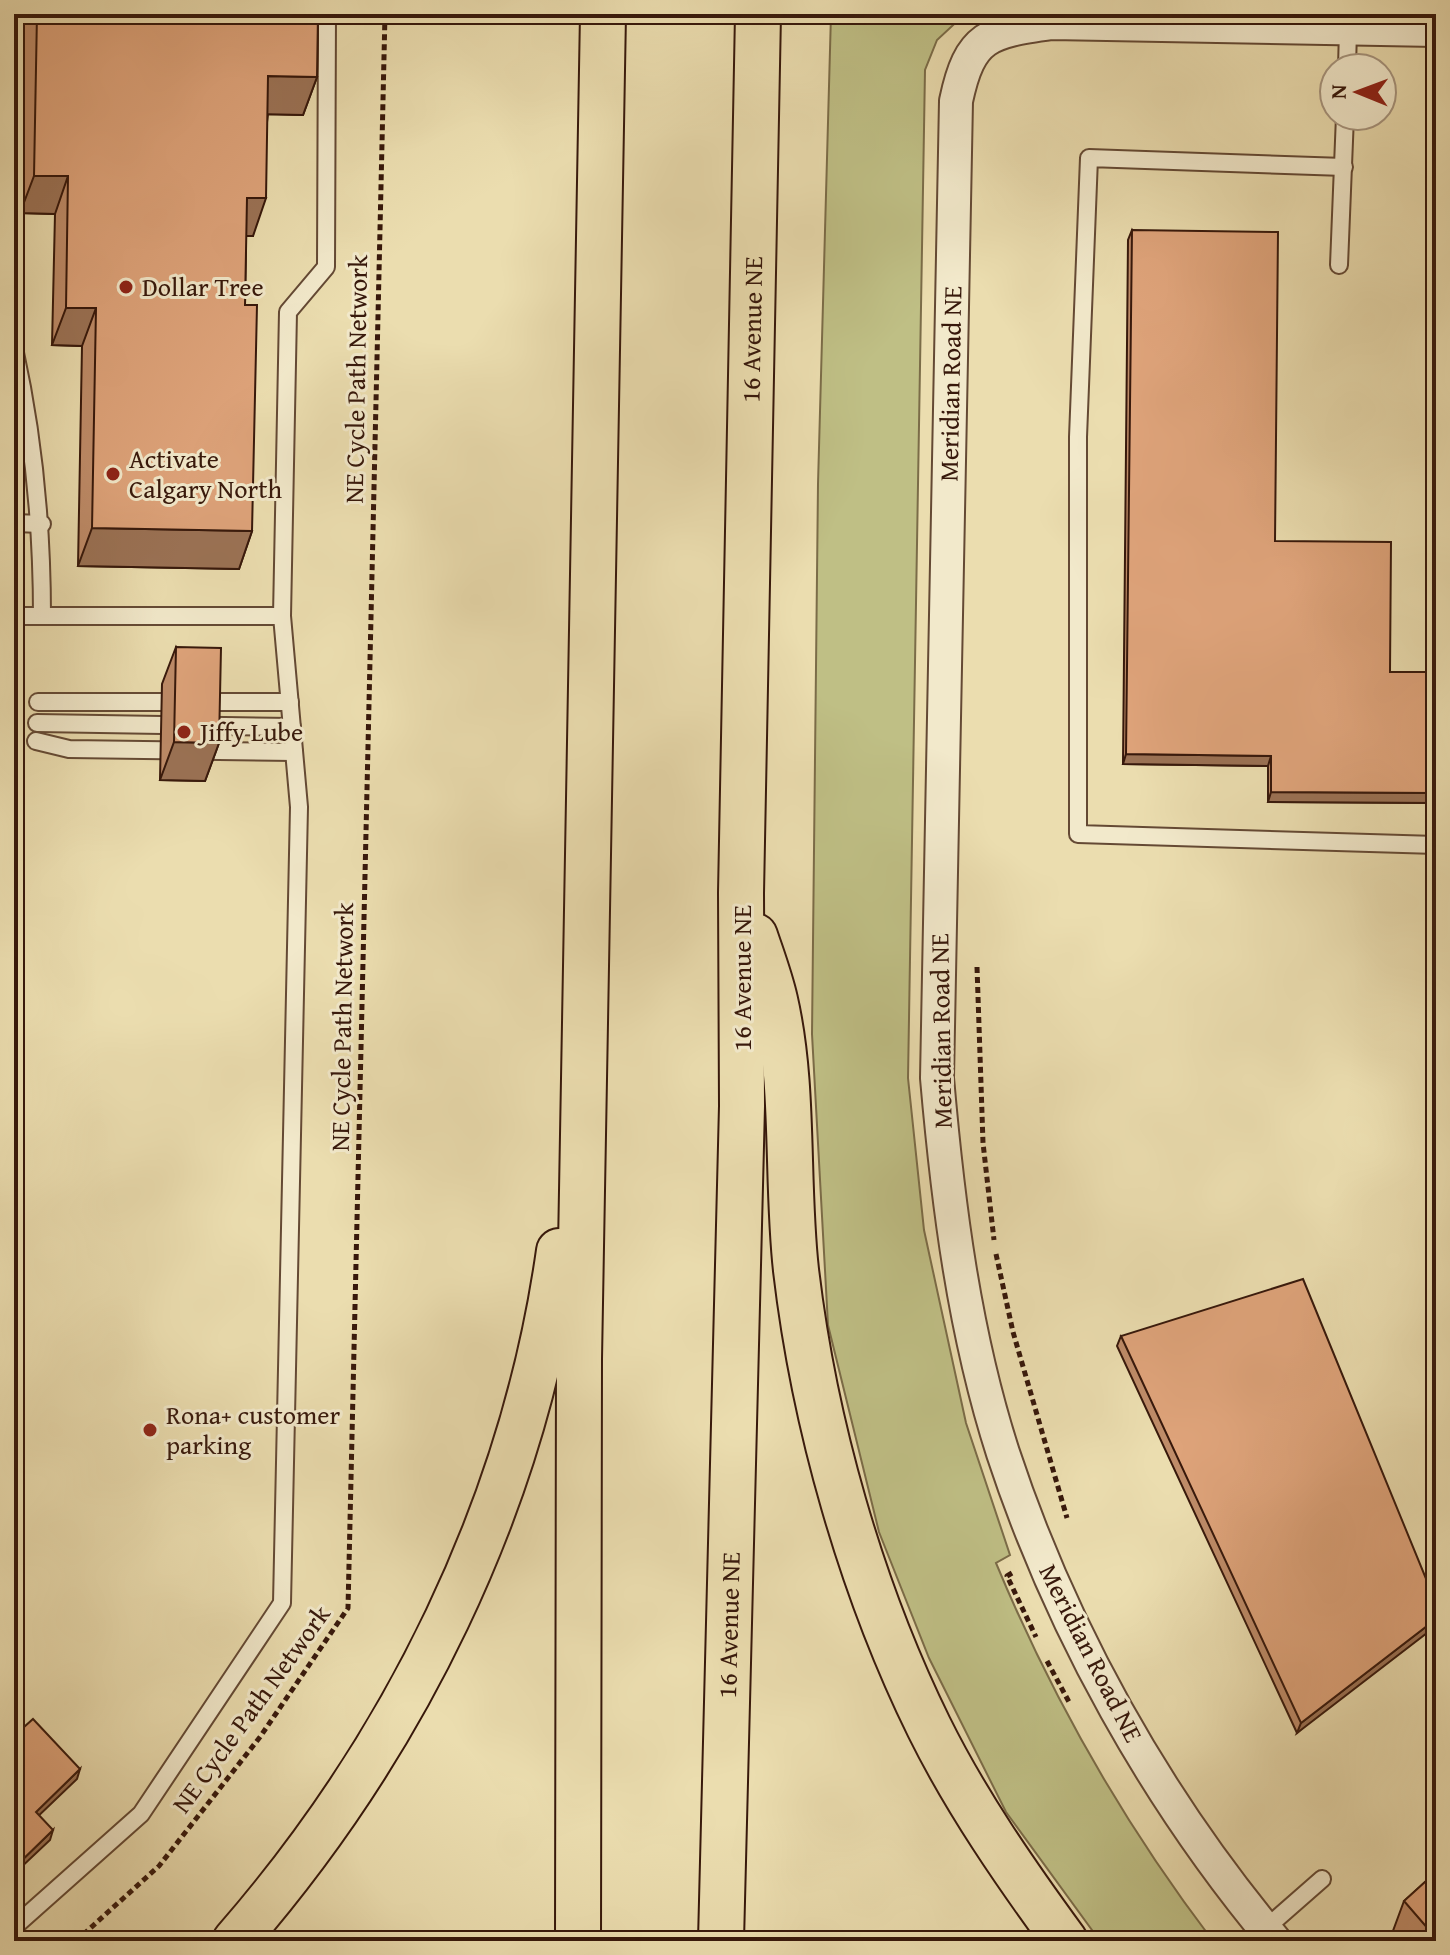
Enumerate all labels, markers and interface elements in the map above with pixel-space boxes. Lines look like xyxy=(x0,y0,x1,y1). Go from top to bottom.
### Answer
north arrow xyxy=(1318,52,1398,132)
text: N xyxy=(1322,84,1354,99)
street label: NE Cycle Path Network xyxy=(334,254,377,504)
street label: 16 Avenue NE xyxy=(730,256,772,403)
place label: Dollar Tree xyxy=(142,267,264,306)
marker: Dollar Tree xyxy=(117,278,135,296)
street label: Meridian Road NE xyxy=(929,285,971,482)
place label: Activate Calgary North xyxy=(129,439,282,508)
marker: Activate Calgary North xyxy=(104,465,122,483)
place label: Jiffy Lube xyxy=(197,712,303,751)
marker: Jiffy Lube xyxy=(175,723,193,741)
street label: NE Cycle Path Network xyxy=(320,902,363,1152)
street label: 16 Avenue NE xyxy=(722,905,761,1051)
street label: Meridian Road NE xyxy=(919,933,962,1129)
place label: Rona+ customer parking xyxy=(166,1395,340,1464)
marker: Rona+ customer parking xyxy=(141,1421,159,1439)
street label: 16 Avenue NE xyxy=(707,1551,750,1699)
street label: Meridian Road NE xyxy=(1030,1557,1153,1749)
street label: NE Cycle Path Network xyxy=(162,1596,340,1821)

